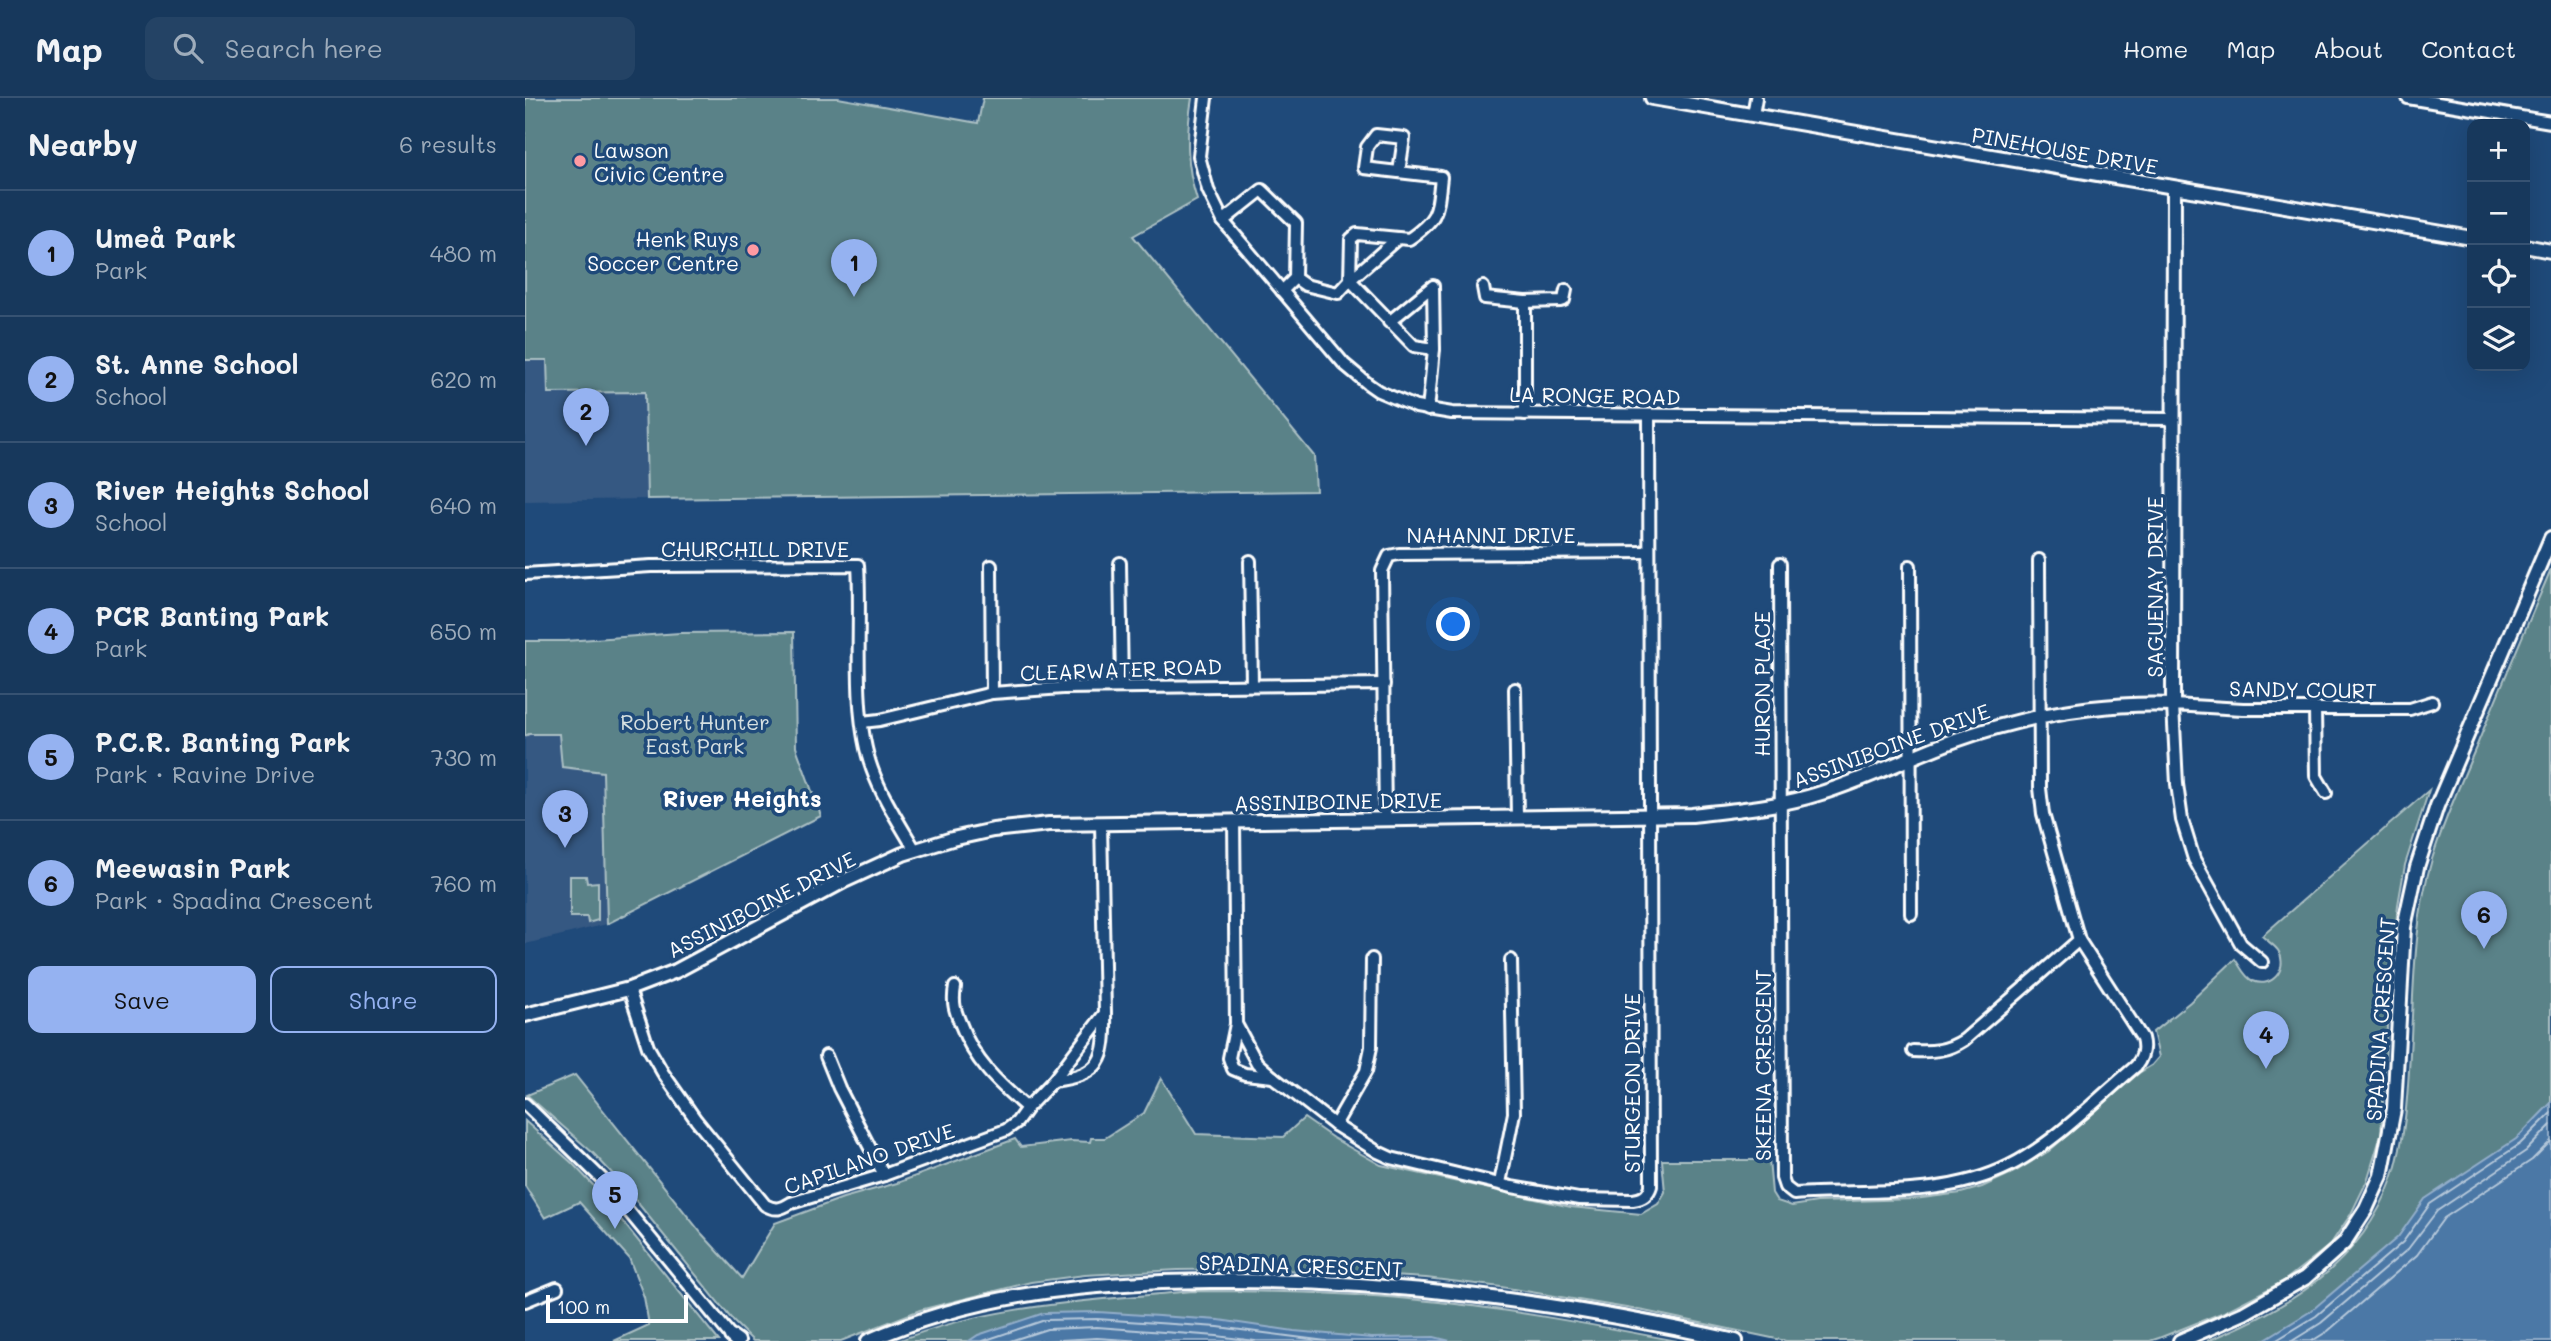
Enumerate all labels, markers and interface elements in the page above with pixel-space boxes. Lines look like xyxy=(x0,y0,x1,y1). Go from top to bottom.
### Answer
search box xyxy=(145,17,635,80)
text: Map xyxy=(35,27,103,70)
icon: search xyxy=(169,29,207,67)
text: Search here xyxy=(225,31,383,65)
text: Home xyxy=(2123,33,2188,64)
text: Map xyxy=(2226,33,2275,64)
text: About xyxy=(2313,33,2383,64)
text: Contact xyxy=(2421,33,2516,64)
map controls xyxy=(2467,119,2530,371)
button: + xyxy=(2467,119,2530,182)
street label: PINEHOUSE DRIVE xyxy=(1970,120,2160,180)
text: Nearby xyxy=(28,124,138,164)
text: 6 results xyxy=(399,129,497,159)
place label: Lawson Civic Centre xyxy=(594,136,724,187)
marker: Lawson Civic Centre xyxy=(572,153,588,169)
button: − xyxy=(2467,182,2530,245)
text: Umeå Park xyxy=(95,221,236,255)
place label: Henk Ruys Soccer Centre xyxy=(587,225,739,276)
text: 1 xyxy=(46,238,56,268)
text: 480 m xyxy=(430,238,497,268)
pin: 1 xyxy=(831,239,877,297)
marker: Henk Ruys Soccer Centre xyxy=(745,242,761,258)
button: locate xyxy=(2467,245,2530,308)
text: Park xyxy=(95,255,147,285)
button: layers xyxy=(2467,308,2530,371)
text: St. Anne School xyxy=(95,347,299,381)
text: 2 xyxy=(45,364,57,394)
text: 620 m xyxy=(430,364,497,394)
street label: LA RONGE ROAD xyxy=(1509,380,1681,410)
text: School xyxy=(95,381,168,411)
pin: 2 xyxy=(563,388,609,446)
text: River Heights School xyxy=(95,473,370,507)
text: 3 xyxy=(44,490,58,520)
text: 640 m xyxy=(430,490,497,520)
street label: SAGUENAY DRIVE xyxy=(2141,496,2168,678)
text: School xyxy=(95,507,168,537)
street label: NAHANNI DRIVE xyxy=(1406,521,1576,548)
street label: CHURCHILL DRIVE xyxy=(661,535,849,562)
text: PCR Banting Park xyxy=(95,599,329,633)
your location xyxy=(1436,607,1470,641)
street label: HURON PLACE xyxy=(1748,611,1775,757)
text: 4 xyxy=(44,616,58,646)
text: 650 m xyxy=(430,616,497,646)
text: Park xyxy=(95,633,147,663)
street label: CLEARWATER ROAD xyxy=(1020,652,1222,686)
street label: SANDY COURT xyxy=(2229,674,2377,704)
street label: ASSINIBOINE DRIVE xyxy=(1789,697,1993,793)
park label: Robert Hunter East Park xyxy=(620,708,770,759)
text: P.C.R. Banting Park xyxy=(95,725,351,759)
text: 5 xyxy=(44,742,58,772)
text: 730 m xyxy=(431,742,497,772)
text: Park · Ravine Drive xyxy=(95,759,315,789)
district label: River Heights xyxy=(663,783,822,813)
street label: ASSINIBOINE DRIVE xyxy=(1234,786,1442,816)
pin: 3 xyxy=(542,790,588,848)
street label: ASSINIBOINE DRIVE xyxy=(662,845,860,963)
text: Meewasin Park xyxy=(95,851,290,885)
text: 6 xyxy=(44,868,58,898)
text: 760 m xyxy=(430,868,497,898)
text: Park · Spadina Crescent xyxy=(95,885,373,915)
pin: 6 xyxy=(2461,891,2507,949)
street label: SPADINA CRESCENT xyxy=(2359,916,2401,1122)
button: Save xyxy=(28,966,256,1033)
button: Share xyxy=(270,966,497,1033)
street label: SKEENA CRESCENT xyxy=(1749,969,1776,1161)
street label: STURGEON DRIVE xyxy=(1618,993,1645,1173)
pin: 4 xyxy=(2243,1011,2289,1069)
street label: CAPILANO DRIVE xyxy=(780,1116,958,1200)
pin: 5 xyxy=(592,1171,638,1229)
street label: SPADINA CRESCENT xyxy=(1198,1248,1404,1282)
scale bar xyxy=(546,1292,688,1324)
text: 100 m xyxy=(557,1294,610,1319)

